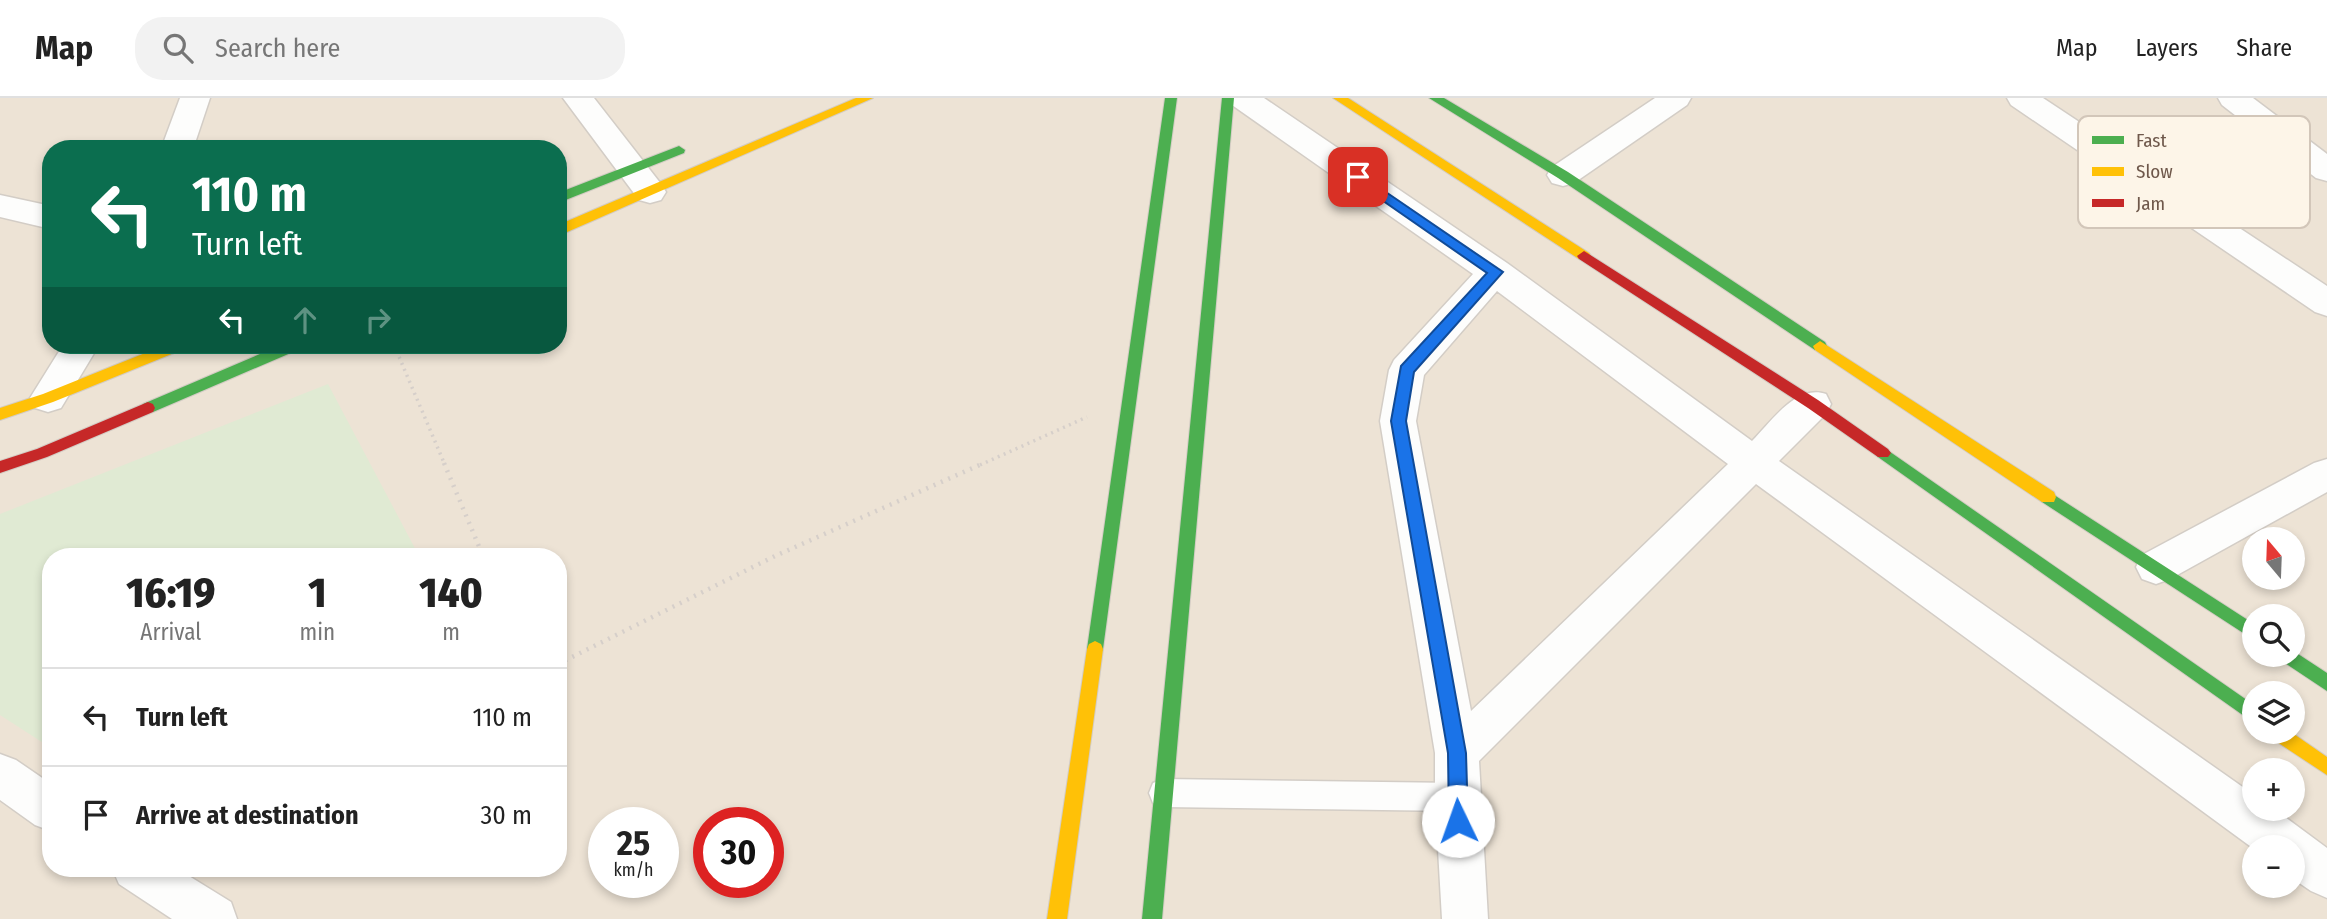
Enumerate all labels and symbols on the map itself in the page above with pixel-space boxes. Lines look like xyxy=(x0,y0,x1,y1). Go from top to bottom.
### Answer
legend xyxy=(2078,116,2310,228)
text: Fast xyxy=(2136,129,2167,152)
pin xyxy=(1328,147,1388,207)
text: Slow xyxy=(2136,160,2173,183)
text: Jam xyxy=(2136,192,2165,215)
north arrow xyxy=(2242,527,2305,590)
position arrow xyxy=(1421,784,1495,858)
speed limit sign: 30 xyxy=(693,807,784,898)

